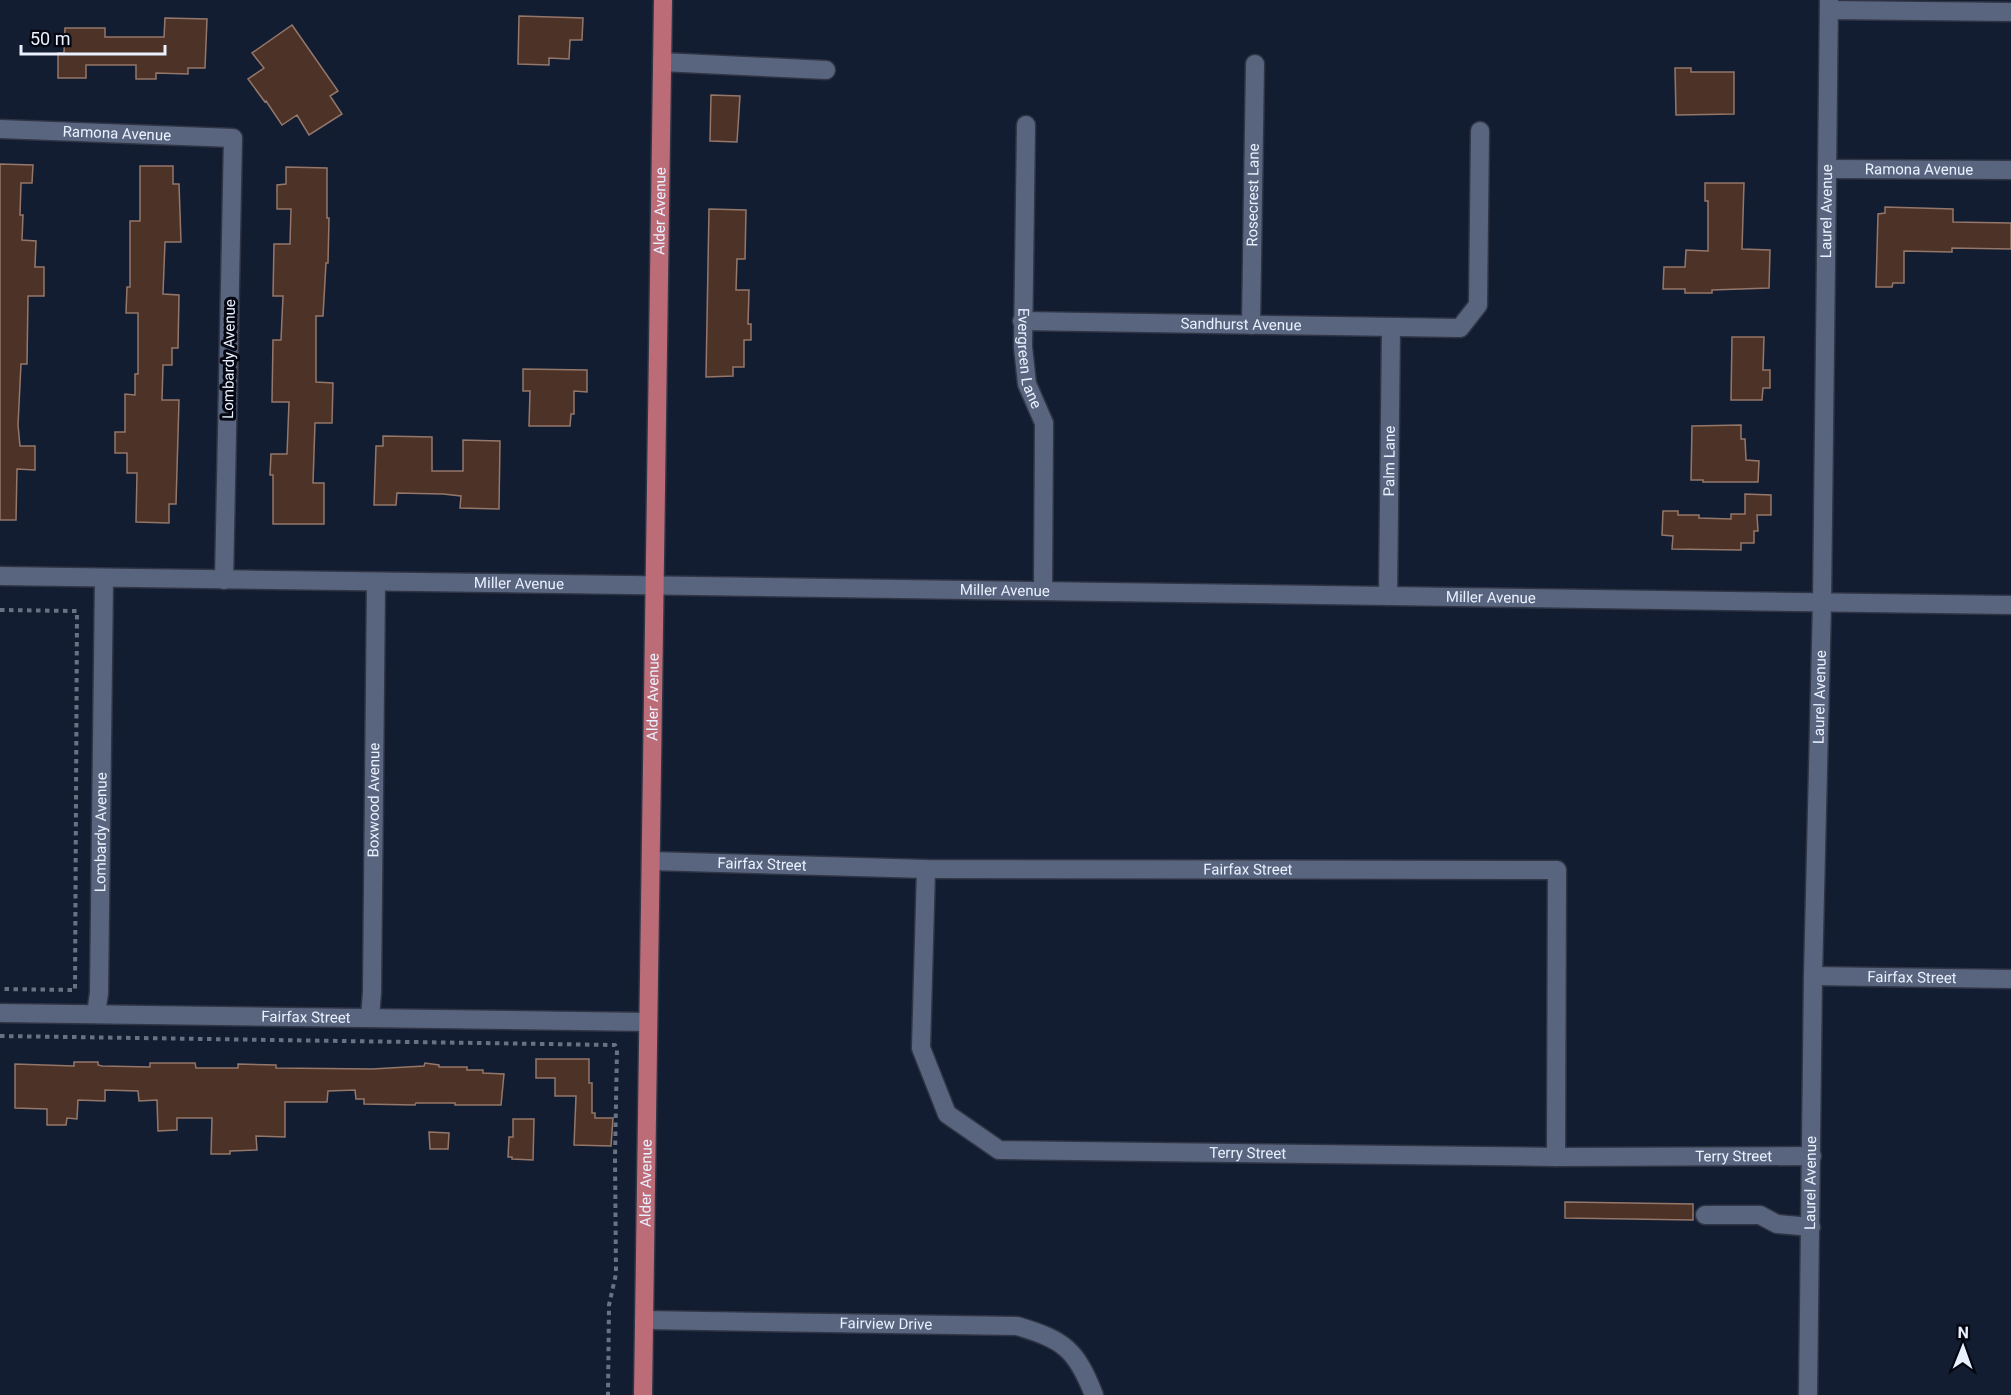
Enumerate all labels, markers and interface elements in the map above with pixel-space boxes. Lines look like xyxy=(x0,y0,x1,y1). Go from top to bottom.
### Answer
scale bar xyxy=(21,18,165,56)
text: 50 m xyxy=(30,28,70,49)
street label: Ramona Avenue xyxy=(62,122,171,145)
street label: Rosecrest Lane xyxy=(1243,143,1263,247)
street label: Ramona Avenue xyxy=(1865,160,1973,179)
street label: Laurel Avenue xyxy=(1817,164,1836,258)
street label: Alder Avenue xyxy=(650,167,670,255)
street label: Lombardy Avenue xyxy=(219,299,239,419)
street label: Evergreen Lane xyxy=(1014,308,1046,411)
street label: Sandhurst Avenue xyxy=(1180,315,1302,334)
street label: Palm Lane xyxy=(1380,426,1399,496)
street label: Miller Avenue xyxy=(474,574,564,593)
street label: Miller Avenue xyxy=(960,581,1050,600)
street label: Miller Avenue xyxy=(1446,588,1536,607)
street label: Laurel Avenue xyxy=(1810,650,1830,744)
street label: Alder Avenue xyxy=(643,653,663,741)
street label: Boxwood Avenue xyxy=(364,743,383,858)
street label: Lombardy Avenue xyxy=(91,772,111,892)
street label: Fairfax Street xyxy=(717,854,807,875)
street label: Fairfax Street xyxy=(1203,860,1293,879)
street label: Fairfax Street xyxy=(1867,968,1957,987)
street label: Fairfax Street xyxy=(261,1008,351,1027)
street label: Laurel Avenue xyxy=(1801,1136,1820,1230)
street label: Alder Avenue xyxy=(636,1139,656,1227)
street label: Terry Street xyxy=(1209,1144,1286,1163)
street label: Terry Street xyxy=(1695,1147,1772,1165)
street label: Fairview Drive xyxy=(839,1314,933,1334)
north arrow xyxy=(1933,1317,1993,1377)
text: N xyxy=(1957,1323,1969,1342)

